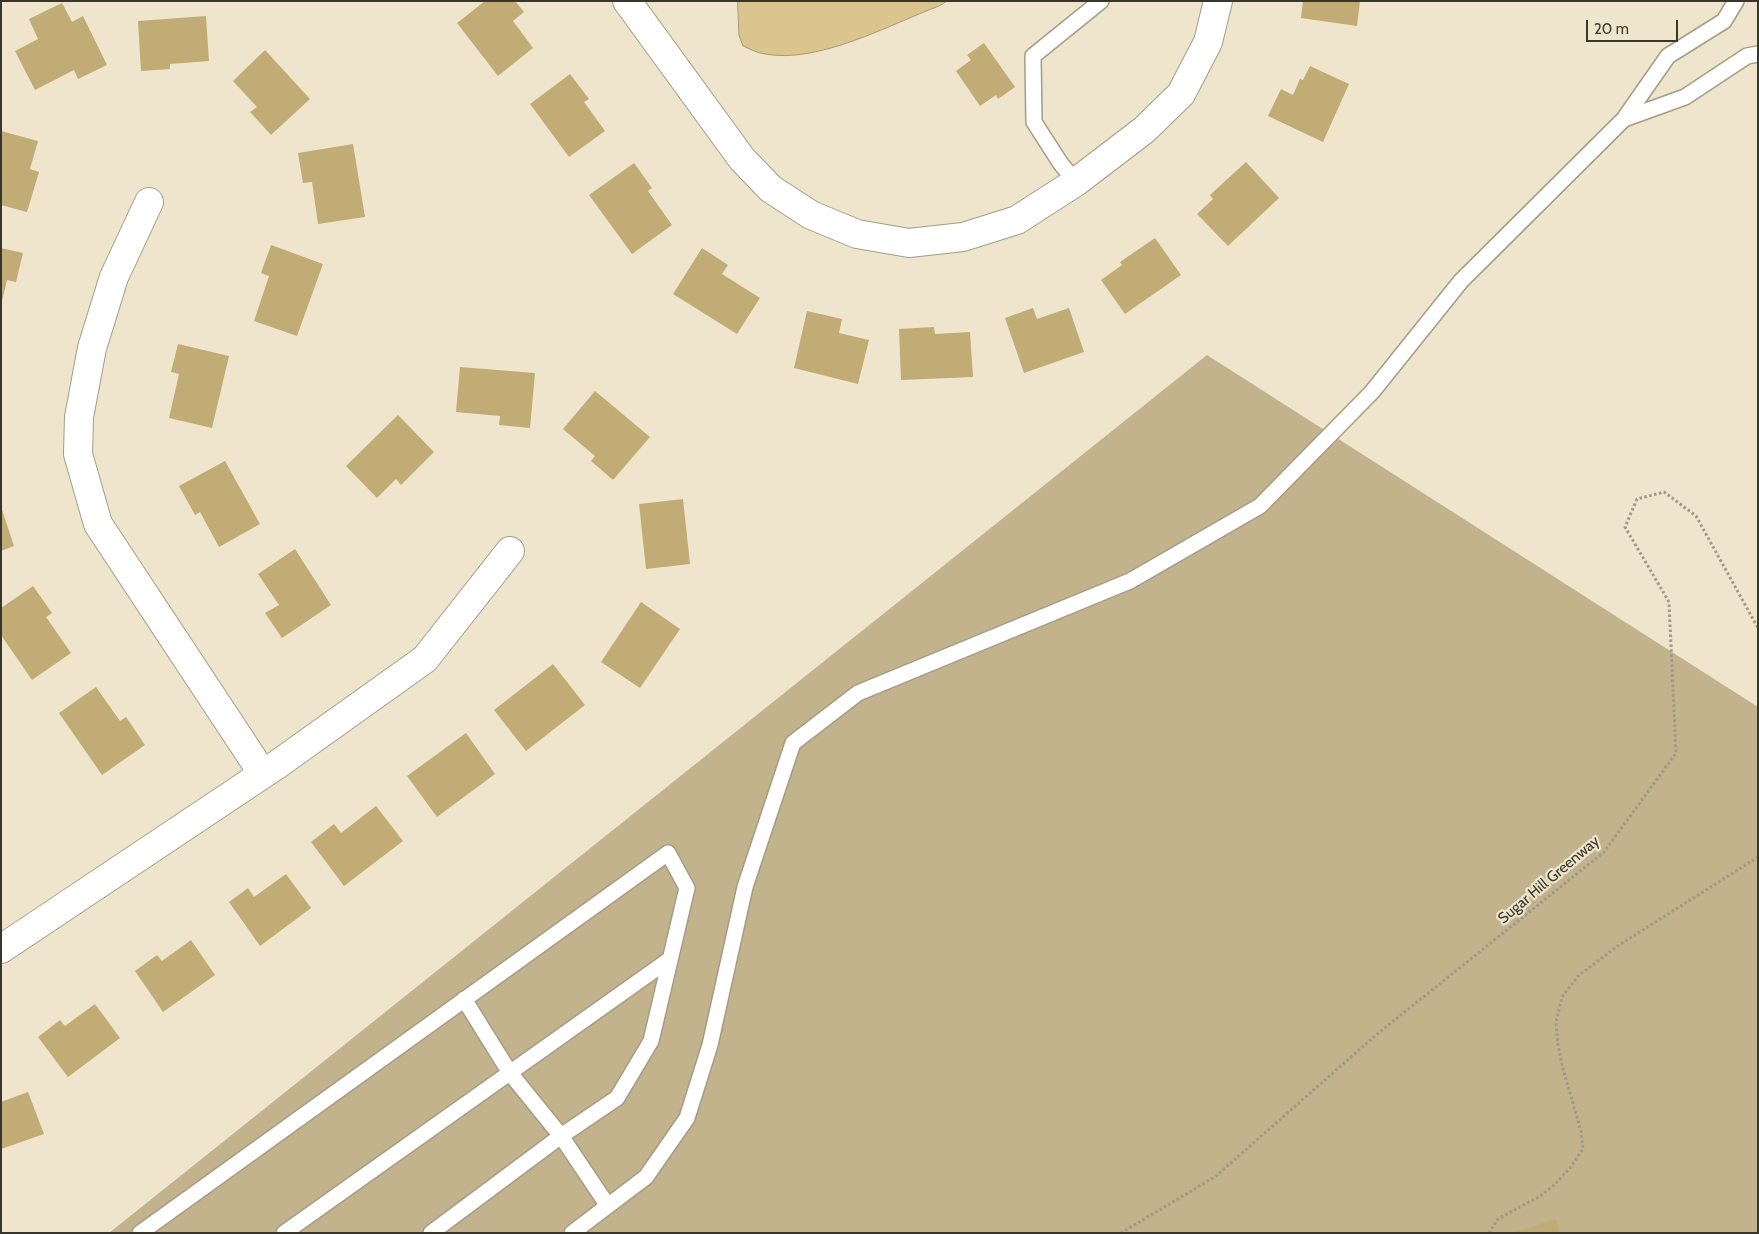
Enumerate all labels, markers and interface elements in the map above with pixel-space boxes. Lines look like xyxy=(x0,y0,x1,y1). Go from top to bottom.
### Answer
scale bar xyxy=(1589,10,1682,42)
text: 20 m xyxy=(1594,20,1629,38)
street label: Sugar Hill Greenway xyxy=(1495,832,1603,928)

